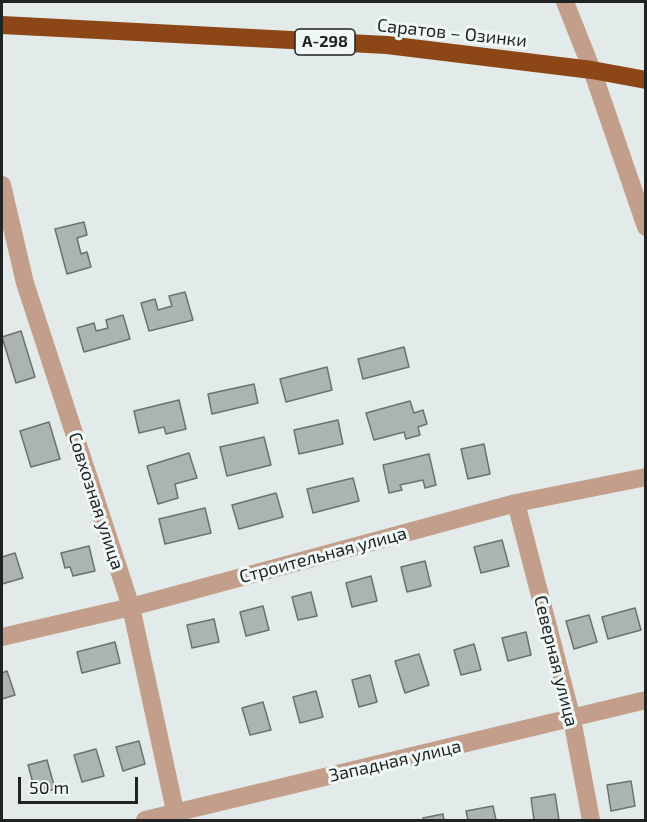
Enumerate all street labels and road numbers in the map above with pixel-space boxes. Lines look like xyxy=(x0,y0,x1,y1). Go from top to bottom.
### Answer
street label: Саратов – Озинки xyxy=(376,14,528,52)
road number: А-298 xyxy=(295,29,355,55)
street label: Совхозная улица xyxy=(64,430,128,572)
street label: Строительная улица xyxy=(237,522,409,588)
street label: Северная улица xyxy=(529,593,583,729)
street label: Западная улица xyxy=(327,735,463,787)

